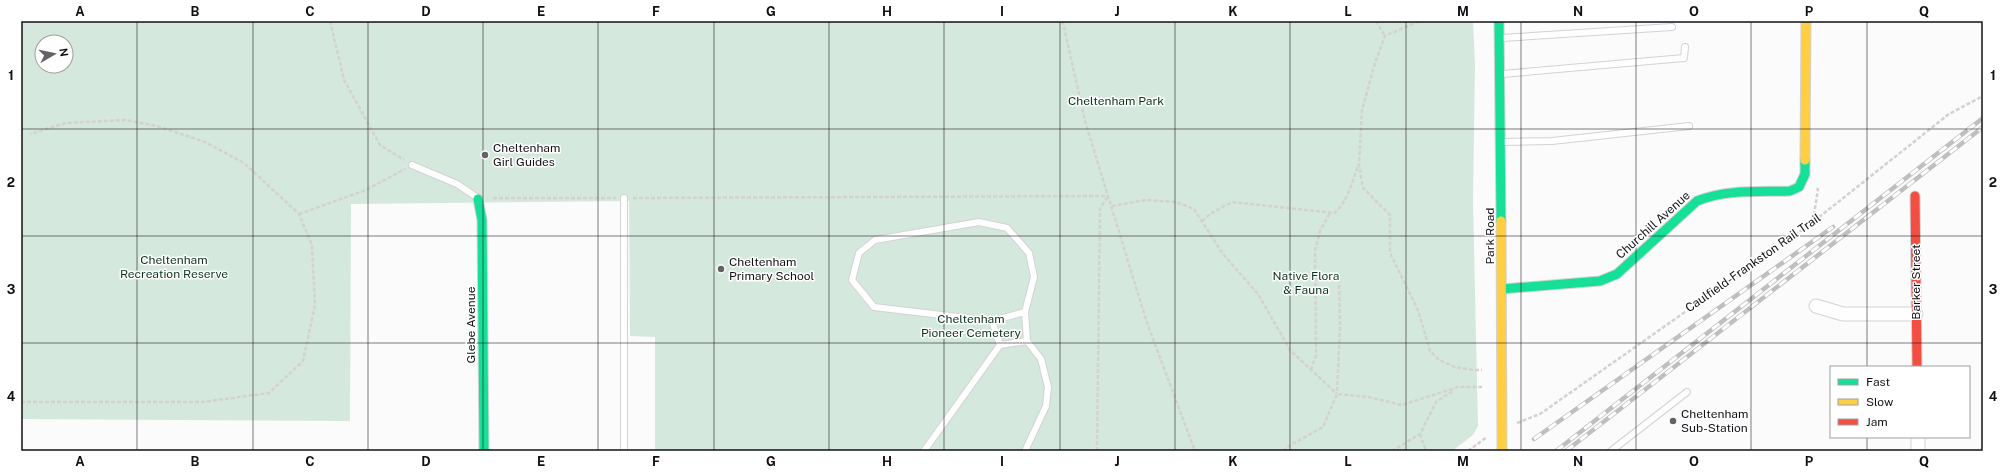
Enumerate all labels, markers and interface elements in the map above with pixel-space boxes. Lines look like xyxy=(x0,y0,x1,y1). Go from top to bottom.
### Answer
text: A xyxy=(75,4,85,19)
text: B xyxy=(191,4,200,19)
text: C xyxy=(305,4,315,19)
text: D xyxy=(421,4,431,19)
text: E xyxy=(537,4,545,19)
text: F xyxy=(652,4,660,19)
text: G xyxy=(766,4,776,19)
text: H xyxy=(882,4,892,19)
text: I xyxy=(1000,4,1004,19)
text: J xyxy=(1114,4,1120,19)
text: K xyxy=(1228,4,1238,19)
text: L xyxy=(1344,4,1352,19)
text: M xyxy=(1457,4,1469,19)
text: N xyxy=(1573,4,1583,19)
text: O xyxy=(1689,4,1699,19)
text: P xyxy=(1805,4,1814,19)
text: Q xyxy=(1919,4,1929,19)
north arrow xyxy=(34,34,74,74)
text: N xyxy=(57,47,70,58)
text: 1 xyxy=(8,68,14,83)
text: 1 xyxy=(1990,68,1996,83)
park label: Cheltenham Park xyxy=(1068,94,1164,108)
place label: Cheltenham Girl Guides xyxy=(493,141,560,169)
marker: Cheltenham Girl Guides xyxy=(480,150,490,160)
text: 2 xyxy=(7,175,15,190)
text: 2 xyxy=(1989,175,1997,190)
street label: Churchill Avenue xyxy=(1613,188,1693,262)
street label: Park Road xyxy=(1483,208,1497,264)
street label: Caulfield-Frankston Rail Trail xyxy=(1683,211,1824,315)
street label: Barker Street xyxy=(1909,244,1923,320)
park label: Cheltenham Recreation Reserve xyxy=(120,253,228,281)
place label: Cheltenham Primary School xyxy=(729,255,814,283)
marker: Cheltenham Primary School xyxy=(716,264,726,274)
park label: Native Flora & Fauna xyxy=(1273,269,1339,297)
text: 3 xyxy=(7,282,16,297)
text: 3 xyxy=(1989,282,1998,297)
street label: Glebe Avenue xyxy=(464,286,478,363)
park label: Cheltenham Pioneer Cemetery xyxy=(921,312,1022,340)
legend xyxy=(1830,366,1970,438)
text: Fast xyxy=(1866,375,1891,389)
text: 4 xyxy=(7,389,16,404)
text: 4 xyxy=(1989,389,1998,404)
text: Slow xyxy=(1866,395,1894,409)
place label: Cheltenham Sub-Station xyxy=(1681,407,1748,435)
text: Jam xyxy=(1866,415,1888,429)
marker: Cheltenham Sub-Station xyxy=(1668,416,1678,426)
text: A xyxy=(75,454,85,469)
text: B xyxy=(191,454,200,469)
text: C xyxy=(305,454,315,469)
text: D xyxy=(421,454,431,469)
text: E xyxy=(537,454,545,469)
text: F xyxy=(652,454,660,469)
text: G xyxy=(766,454,776,469)
text: H xyxy=(882,454,892,469)
text: I xyxy=(1000,454,1004,469)
text: J xyxy=(1114,454,1120,469)
text: K xyxy=(1228,454,1238,469)
text: L xyxy=(1344,454,1352,469)
text: M xyxy=(1457,454,1469,469)
text: N xyxy=(1573,454,1583,469)
text: O xyxy=(1689,454,1699,469)
text: P xyxy=(1805,454,1814,469)
text: Q xyxy=(1919,454,1929,469)

